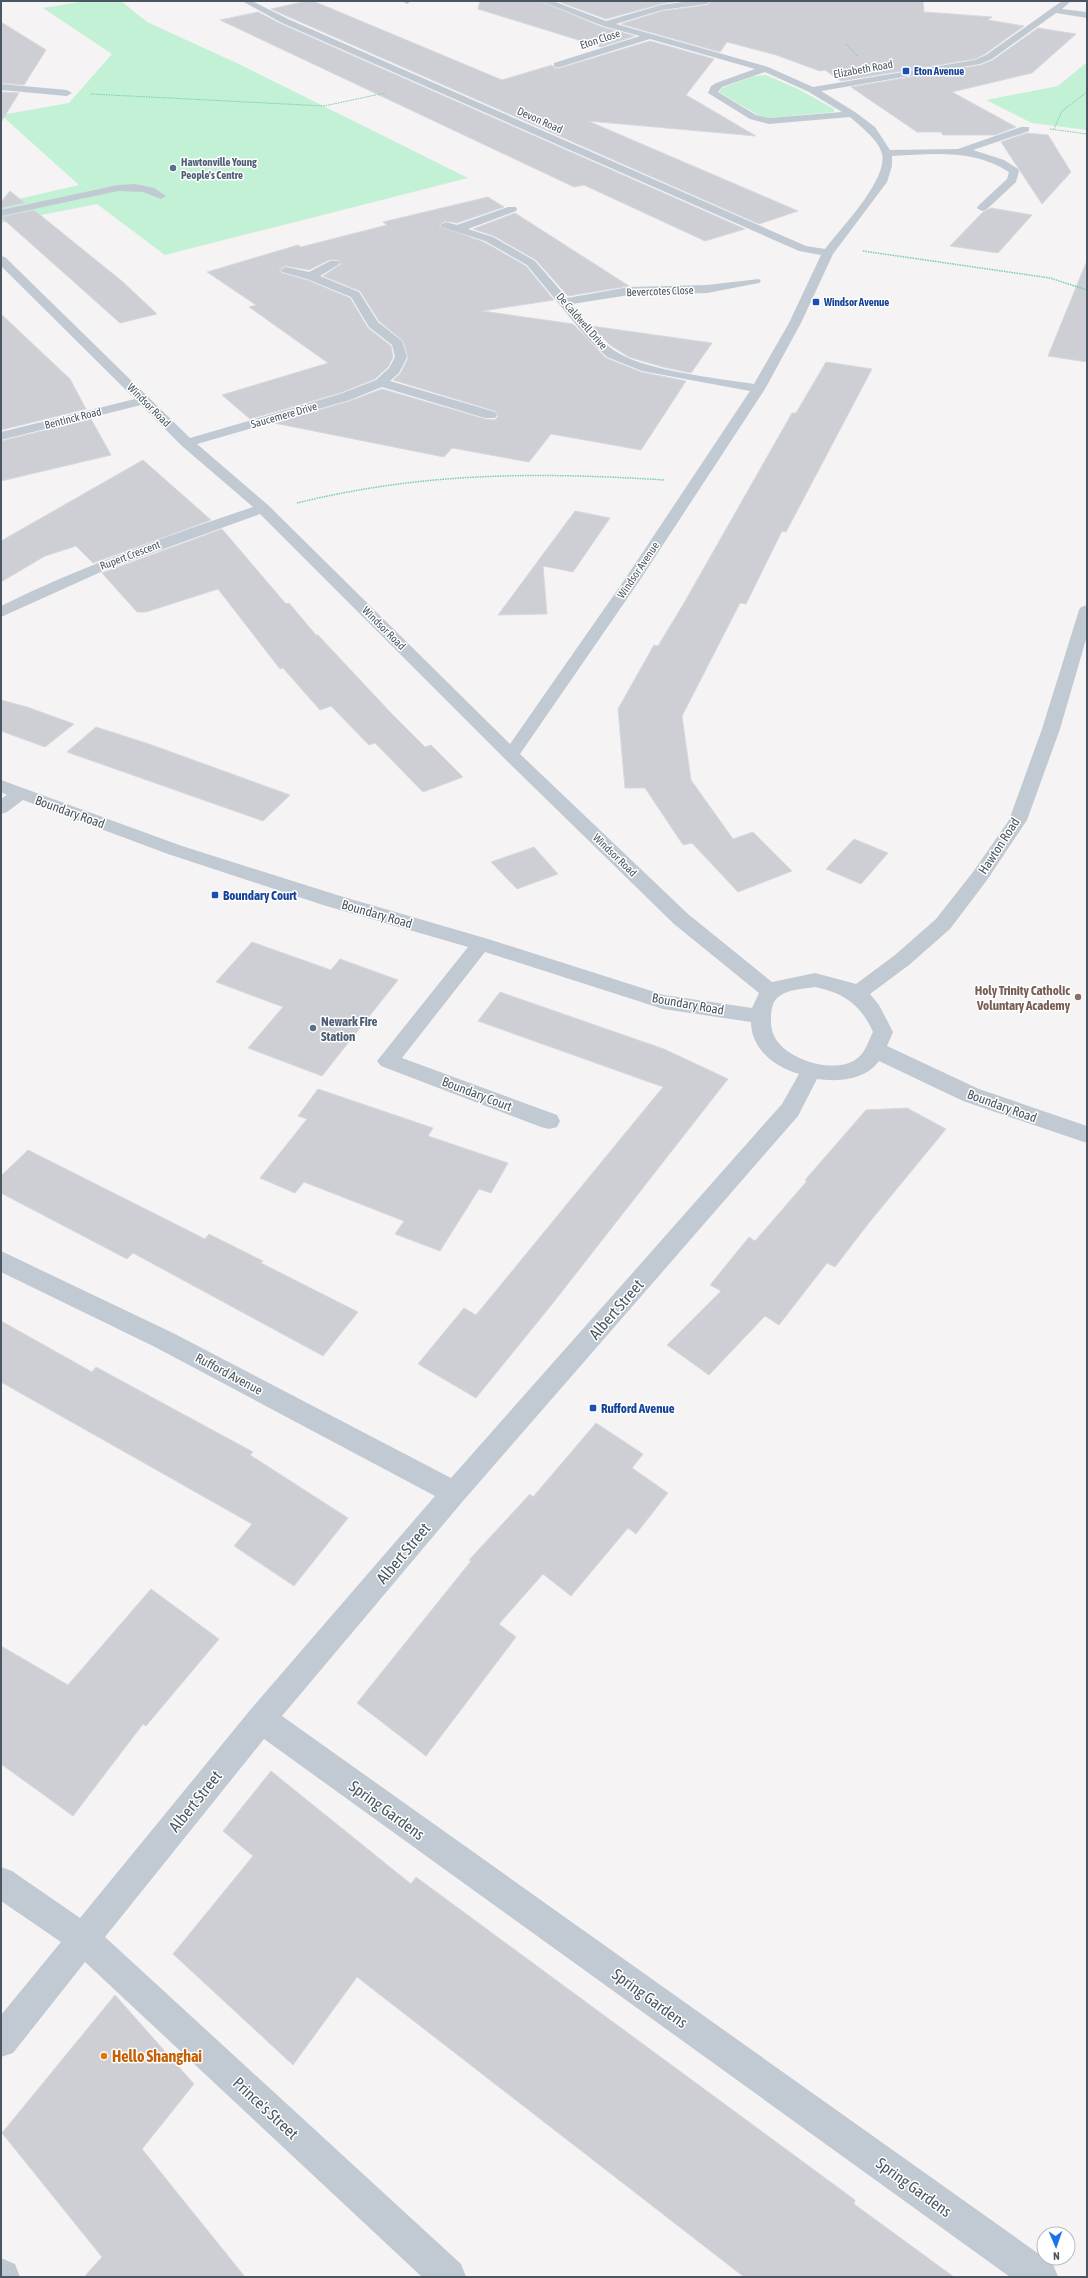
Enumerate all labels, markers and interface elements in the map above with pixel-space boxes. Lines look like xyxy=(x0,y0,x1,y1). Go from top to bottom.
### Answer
street label: Eton Close xyxy=(578,27,622,51)
street label: Elizabeth Road xyxy=(832,58,894,80)
place label: Eton Avenue xyxy=(914,65,964,77)
marker: Eton Avenue xyxy=(901,66,911,76)
street label: Devon Road xyxy=(515,105,565,135)
place label: Hawtonville Young People's Centre xyxy=(181,156,257,181)
marker: Hawtonville Young People's Centre xyxy=(168,163,178,173)
street label: Bevercotes Close xyxy=(626,284,694,298)
street label: De Caldwell Drive xyxy=(554,290,610,352)
place label: Windsor Avenue xyxy=(823,296,889,308)
marker: Windsor Avenue xyxy=(811,297,821,307)
street label: Windsor Road xyxy=(125,381,173,429)
street label: Saucemere Drive xyxy=(250,400,318,430)
street label: Bentinck Road xyxy=(43,405,103,431)
street label: Rupert Crescent xyxy=(98,538,162,572)
street label: Windsor Avenue xyxy=(615,540,661,600)
street label: Windsor Road xyxy=(360,604,408,652)
street label: Boundary Road xyxy=(33,792,107,832)
street label: Hawton Road xyxy=(975,815,1023,877)
street label: Windsor Road xyxy=(591,831,639,879)
place label: Boundary Court xyxy=(223,888,297,903)
marker: Boundary Court xyxy=(210,890,220,900)
street label: Boundary Road xyxy=(340,897,414,931)
place label: Holy Trinity Catholic Voluntary Academy xyxy=(975,983,1071,1013)
street label: Boundary Road xyxy=(651,990,725,1018)
marker: Holy Trinity Catholic Voluntary Academy xyxy=(1073,992,1083,1002)
place label: Newark Fire Station xyxy=(321,1014,378,1044)
marker: Newark Fire Station xyxy=(308,1023,318,1033)
street label: Boundary Court xyxy=(440,1074,514,1114)
street label: Boundary Road xyxy=(965,1086,1039,1126)
street label: Albert Street xyxy=(585,1275,647,1343)
street label: Rufford Avenue xyxy=(193,1350,265,1398)
place label: Rufford Avenue xyxy=(601,1401,675,1416)
marker: Rufford Avenue xyxy=(588,1403,598,1413)
street label: Albert Street xyxy=(373,1519,434,1587)
street label: Albert Street xyxy=(165,1767,225,1835)
street label: Spring Gardens xyxy=(345,1777,428,1844)
street label: Spring Gardens xyxy=(608,1965,691,2032)
place label: Hello Shanghai xyxy=(112,2047,202,2065)
marker: Hello Shanghai xyxy=(99,2051,109,2061)
street label: Prince's Street xyxy=(230,2073,303,2143)
street label: Spring Gardens xyxy=(872,2154,955,2221)
north arrow xyxy=(1036,2226,1076,2266)
text: N xyxy=(1053,2250,1060,2262)

